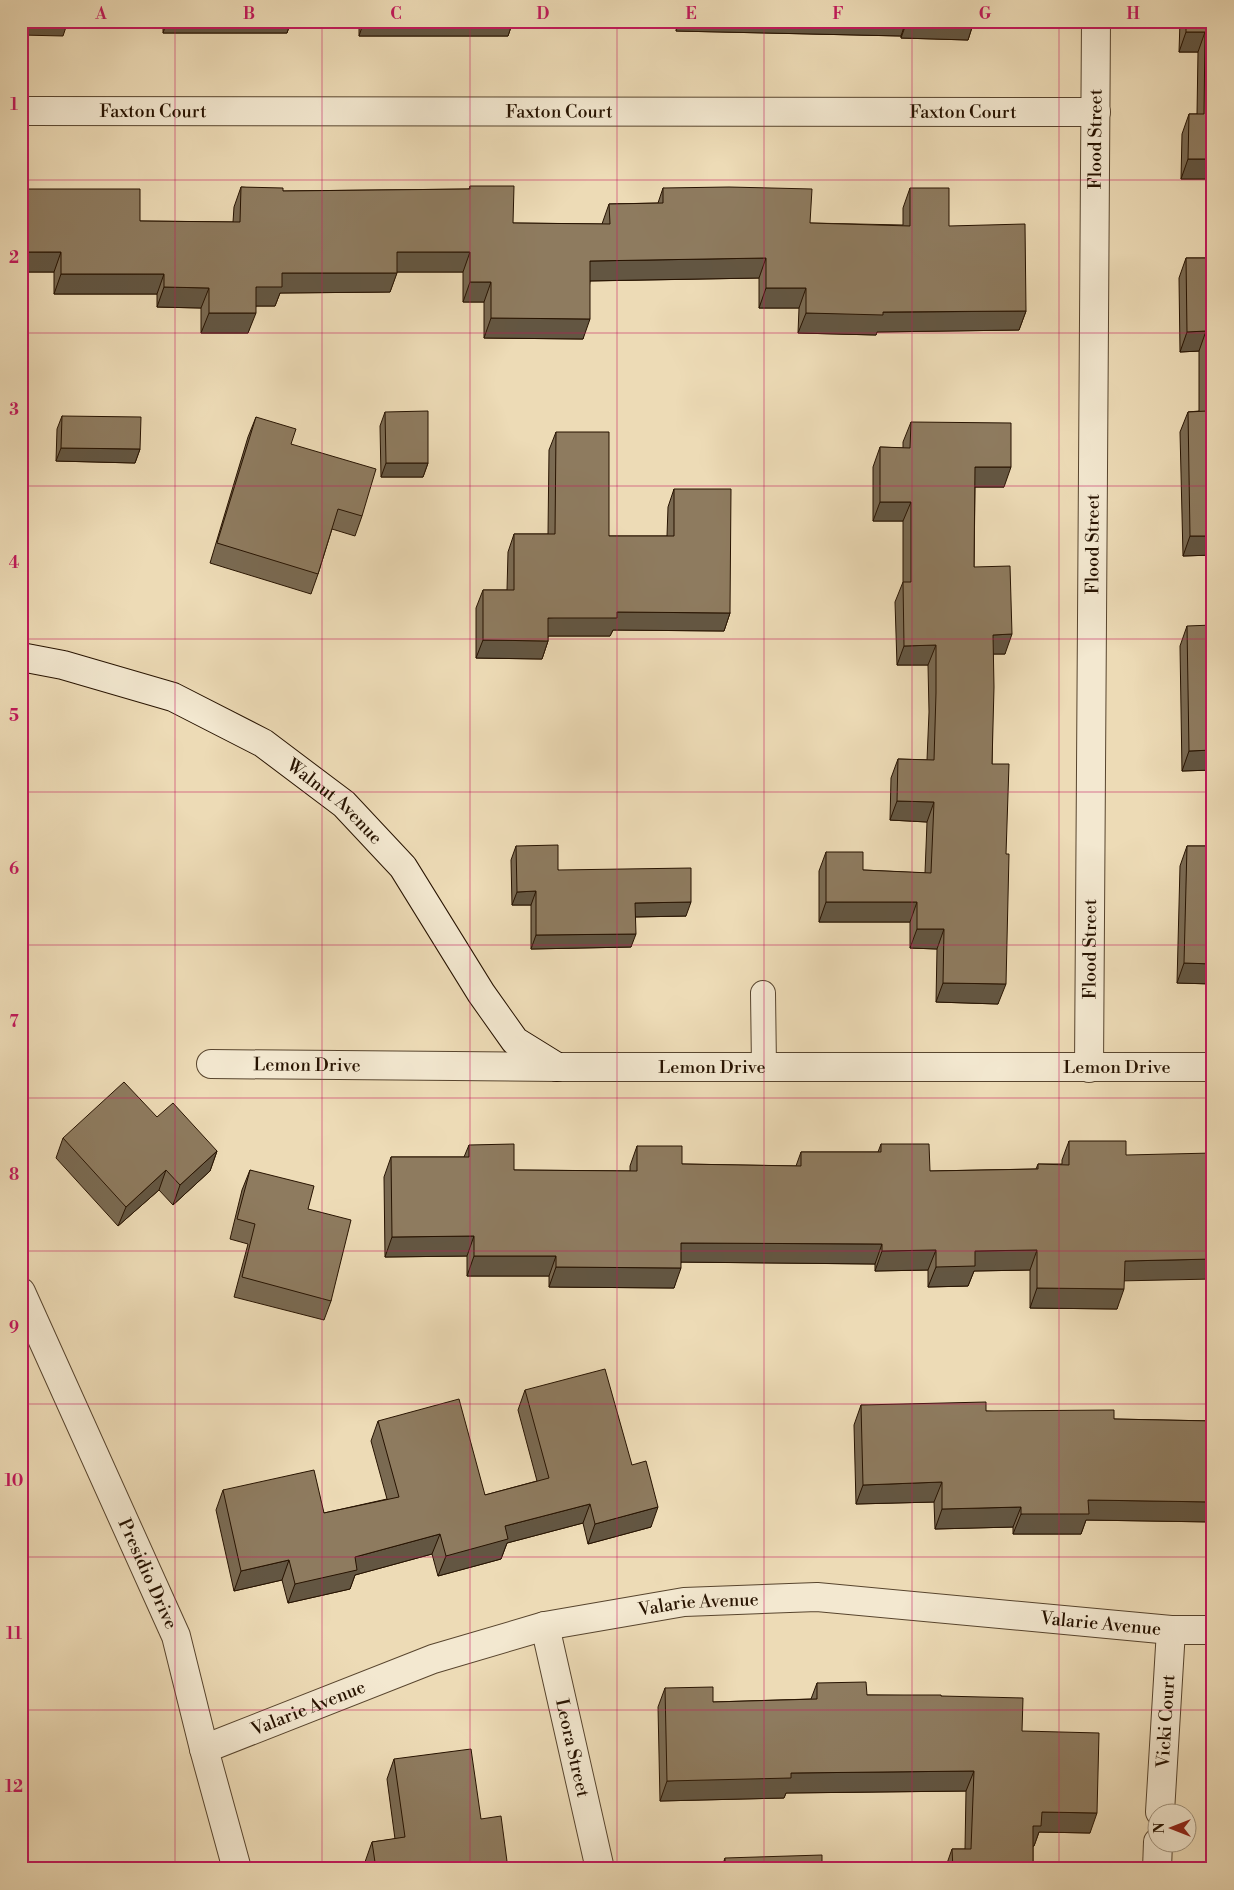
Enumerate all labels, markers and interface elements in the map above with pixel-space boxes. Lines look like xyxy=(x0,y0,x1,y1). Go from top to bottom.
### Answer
text: A xyxy=(94,4,107,24)
text: B xyxy=(243,4,255,24)
text: C xyxy=(390,4,402,24)
text: D xyxy=(537,4,550,24)
text: E xyxy=(685,4,697,24)
text: F xyxy=(832,4,844,24)
text: G xyxy=(979,4,992,24)
text: H xyxy=(1126,4,1140,24)
street label: Flood Street xyxy=(1084,88,1108,189)
text: 1 xyxy=(10,95,18,115)
street label: Faxton Court xyxy=(99,100,207,123)
street label: Faxton Court xyxy=(505,100,613,124)
street label: Faxton Court xyxy=(909,101,1017,124)
text: 2 xyxy=(9,248,19,268)
text: 3 xyxy=(9,400,19,420)
street label: Flood Street xyxy=(1081,493,1105,594)
text: 4 xyxy=(9,553,20,573)
text: 5 xyxy=(9,706,19,726)
street label: Walnut Avenue xyxy=(281,753,387,850)
text: 6 xyxy=(9,859,19,879)
street label: Flood Street xyxy=(1078,898,1102,999)
text: 7 xyxy=(9,1012,19,1032)
street label: Lemon Drive xyxy=(253,1053,361,1077)
street label: Lemon Drive xyxy=(658,1056,766,1079)
street label: Lemon Drive xyxy=(1063,1056,1171,1079)
text: 8 xyxy=(9,1165,19,1185)
text: 9 xyxy=(9,1318,19,1338)
text: 10 xyxy=(5,1471,23,1491)
street label: Presidio Drive xyxy=(113,1515,182,1633)
street label: Valarie Avenue xyxy=(635,1588,759,1622)
street label: Valarie Avenue xyxy=(1038,1607,1162,1641)
text: 11 xyxy=(6,1624,22,1644)
street label: Vicki Court xyxy=(1152,1673,1180,1770)
street label: Valarie Avenue xyxy=(247,1676,369,1742)
street label: Leora Street xyxy=(550,1696,595,1800)
text: 12 xyxy=(5,1777,23,1797)
north arrow xyxy=(1146,1802,1196,1852)
text: N xyxy=(1151,1822,1169,1834)

